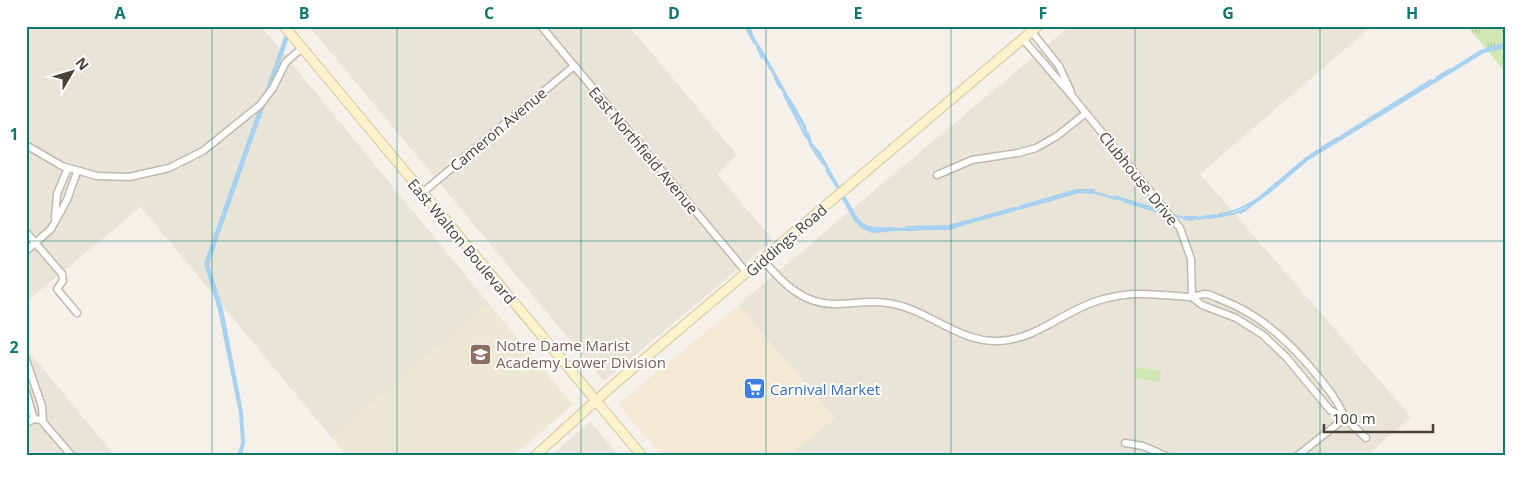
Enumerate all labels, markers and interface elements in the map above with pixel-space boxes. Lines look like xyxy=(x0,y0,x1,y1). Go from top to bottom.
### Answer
text: A xyxy=(114,2,126,24)
text: B xyxy=(299,2,309,24)
text: C xyxy=(484,2,494,24)
text: D xyxy=(668,2,680,24)
text: E xyxy=(854,2,863,24)
text: F xyxy=(1039,2,1047,24)
text: G xyxy=(1222,2,1234,24)
text: H xyxy=(1406,2,1418,24)
north arrow xyxy=(48,48,98,98)
text: N xyxy=(72,53,94,74)
street label: East Northfield Avenue xyxy=(585,82,703,218)
street label: Cameron Avenue xyxy=(445,83,551,175)
text: 1 xyxy=(9,123,19,145)
street label: Clubhouse Drive xyxy=(1095,127,1183,229)
street label: East Walton Boulevard xyxy=(404,174,520,308)
street label: Giddings Road xyxy=(741,199,831,281)
place label: Notre Dame Marist Academy Lower Division xyxy=(496,335,666,372)
text: 2 xyxy=(9,336,19,358)
school or university icon: Notre Dame Marist Academy Lower Division xyxy=(468,342,492,366)
supermarket icon: Carnival Market xyxy=(742,377,766,401)
place label: Carnival Market xyxy=(770,379,880,399)
scale bar xyxy=(1324,402,1433,434)
text: 100 m xyxy=(1332,408,1376,428)

